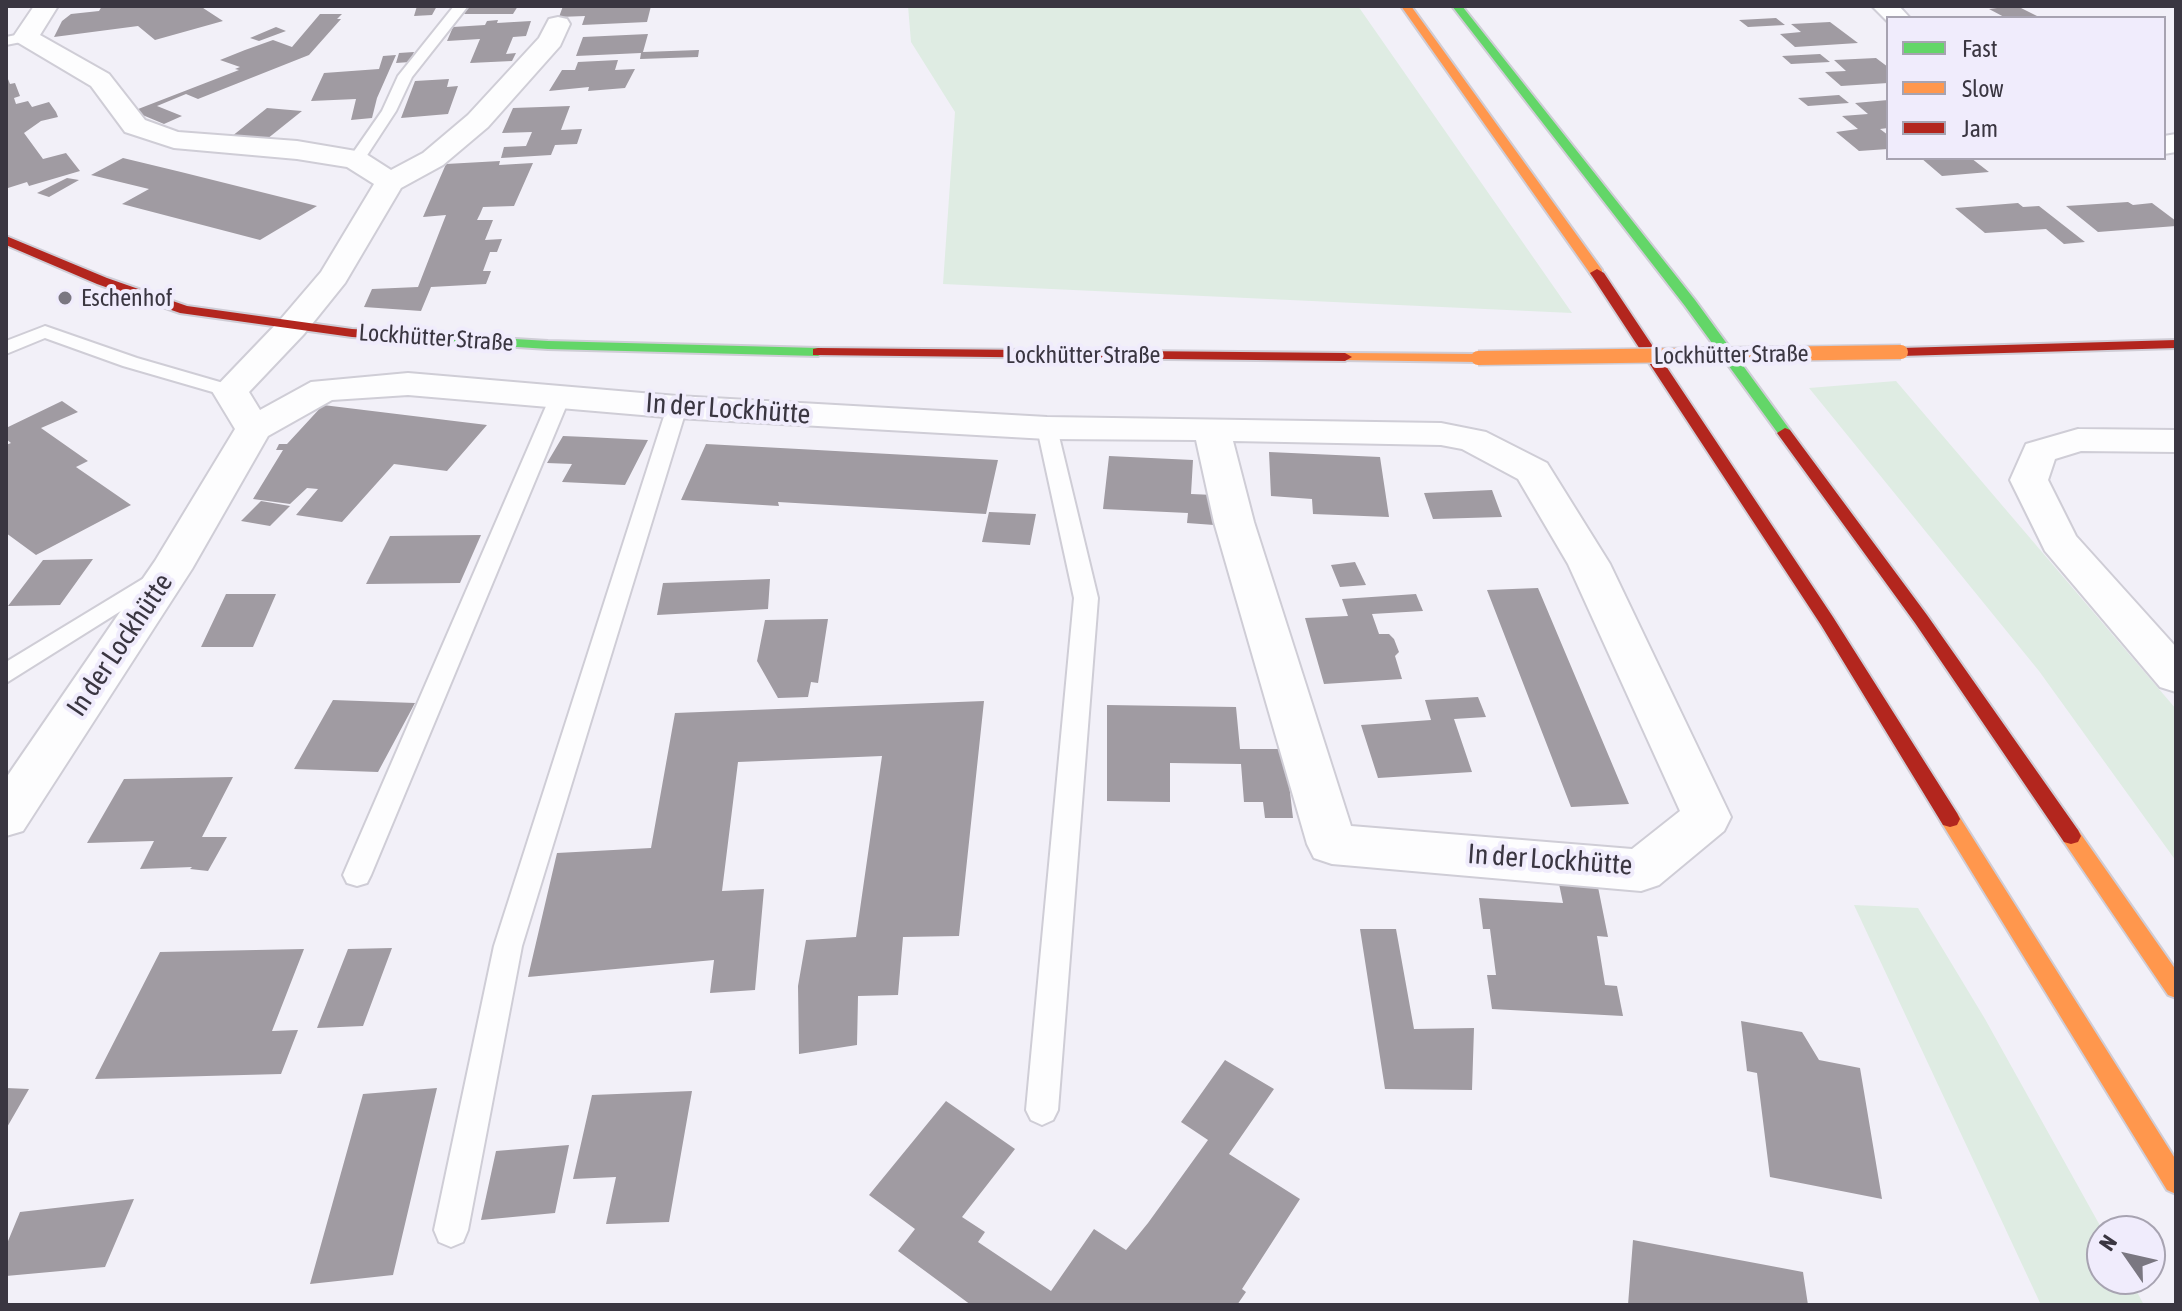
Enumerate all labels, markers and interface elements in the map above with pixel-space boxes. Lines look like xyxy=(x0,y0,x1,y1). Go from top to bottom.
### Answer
legend xyxy=(1886,16,2166,160)
text: Fast xyxy=(1962,35,1998,62)
text: Slow xyxy=(1962,75,2004,102)
text: Jam xyxy=(1962,115,1998,142)
place label: Eschenhof xyxy=(81,284,172,312)
marker: Eschenhof xyxy=(56,289,74,307)
street label: Lockhütter Straße xyxy=(358,318,514,358)
street label: Lockhütter Straße xyxy=(1653,339,1809,371)
street label: Lockhütter Straße xyxy=(1005,341,1161,369)
street label: In der Lockhütte xyxy=(645,386,811,432)
street label: In der Lockhütte xyxy=(60,567,180,723)
street label: In der Lockhütte xyxy=(1467,837,1633,883)
north arrow xyxy=(2086,1215,2166,1295)
text: N xyxy=(2093,1230,2122,1255)

